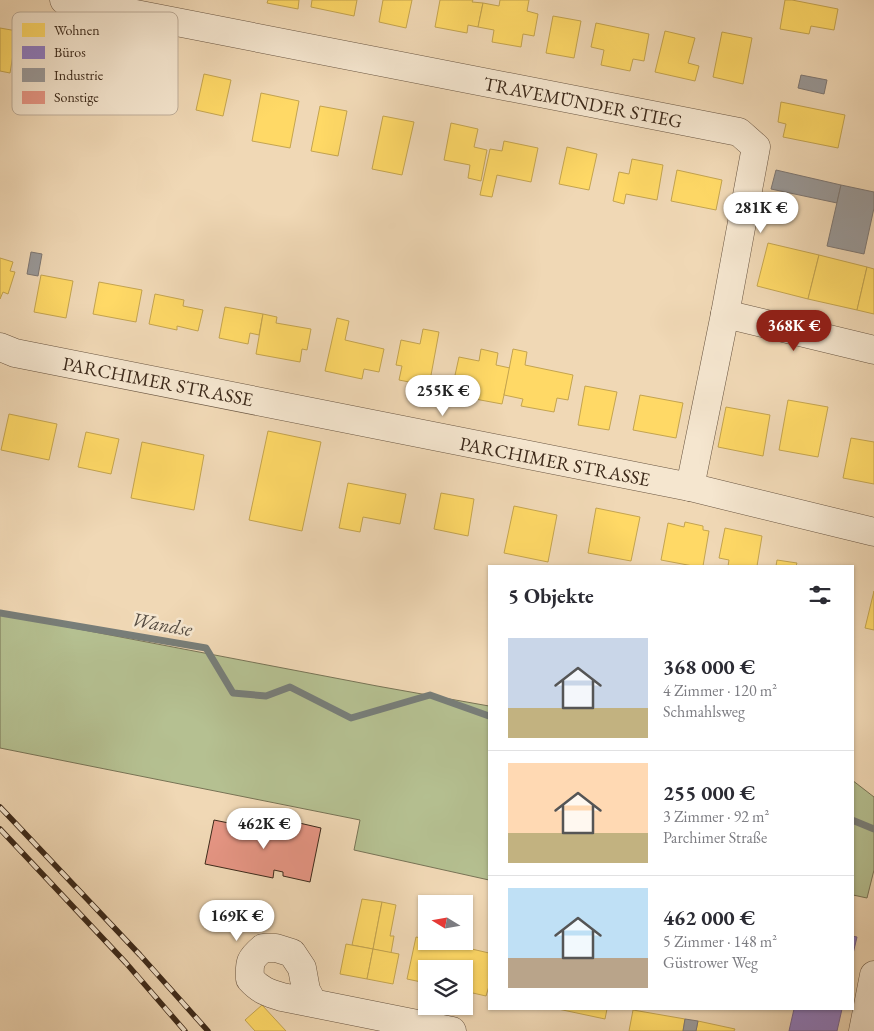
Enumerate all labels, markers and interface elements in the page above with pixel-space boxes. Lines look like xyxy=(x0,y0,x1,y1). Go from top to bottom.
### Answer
legend xyxy=(12,12,178,115)
text: Wohnen xyxy=(54,21,100,39)
text: Büros xyxy=(54,43,86,61)
text: Industrie xyxy=(54,66,104,84)
street label: TRAVEMÜNDER STIEG xyxy=(481,71,685,134)
text: Sonstige xyxy=(54,88,99,106)
pin: 281K € xyxy=(720,192,802,234)
text: 281K € xyxy=(734,197,788,218)
pin: 368K € xyxy=(753,310,835,352)
text: 368K € xyxy=(767,315,821,336)
street label: PARCHIMER STRASSE xyxy=(61,351,255,412)
pin: 255K € xyxy=(402,374,484,417)
text: 255K € xyxy=(416,380,470,401)
street label: PARCHIMER STRASSE xyxy=(458,431,652,492)
icon: filters xyxy=(806,581,834,609)
text: 5 Objekte xyxy=(508,582,594,609)
water label: Wandse xyxy=(130,606,195,642)
text: 368 000 € xyxy=(663,653,755,680)
icon: home xyxy=(548,658,608,718)
text: 4 Zimmer · 120 m² xyxy=(663,680,777,701)
text: Schmahlsweg xyxy=(663,701,745,722)
text: 255 000 € xyxy=(663,779,755,806)
icon: home xyxy=(548,783,608,843)
text: 3 Zimmer · 92 m² xyxy=(663,806,769,827)
pin: 462K € xyxy=(223,808,305,850)
text: 462K € xyxy=(237,813,291,834)
text: Parchimer Straße xyxy=(663,827,767,848)
north arrow xyxy=(418,895,472,950)
map controls xyxy=(418,895,473,1015)
pin: 169K € xyxy=(196,900,278,942)
text: 462 000 € xyxy=(663,904,755,931)
text: 169K € xyxy=(210,905,264,926)
icon: home xyxy=(548,908,608,968)
text: 5 Zimmer · 148 m² xyxy=(663,931,777,952)
text: Güstrower Weg xyxy=(663,952,758,973)
button: layers xyxy=(418,960,473,1015)

